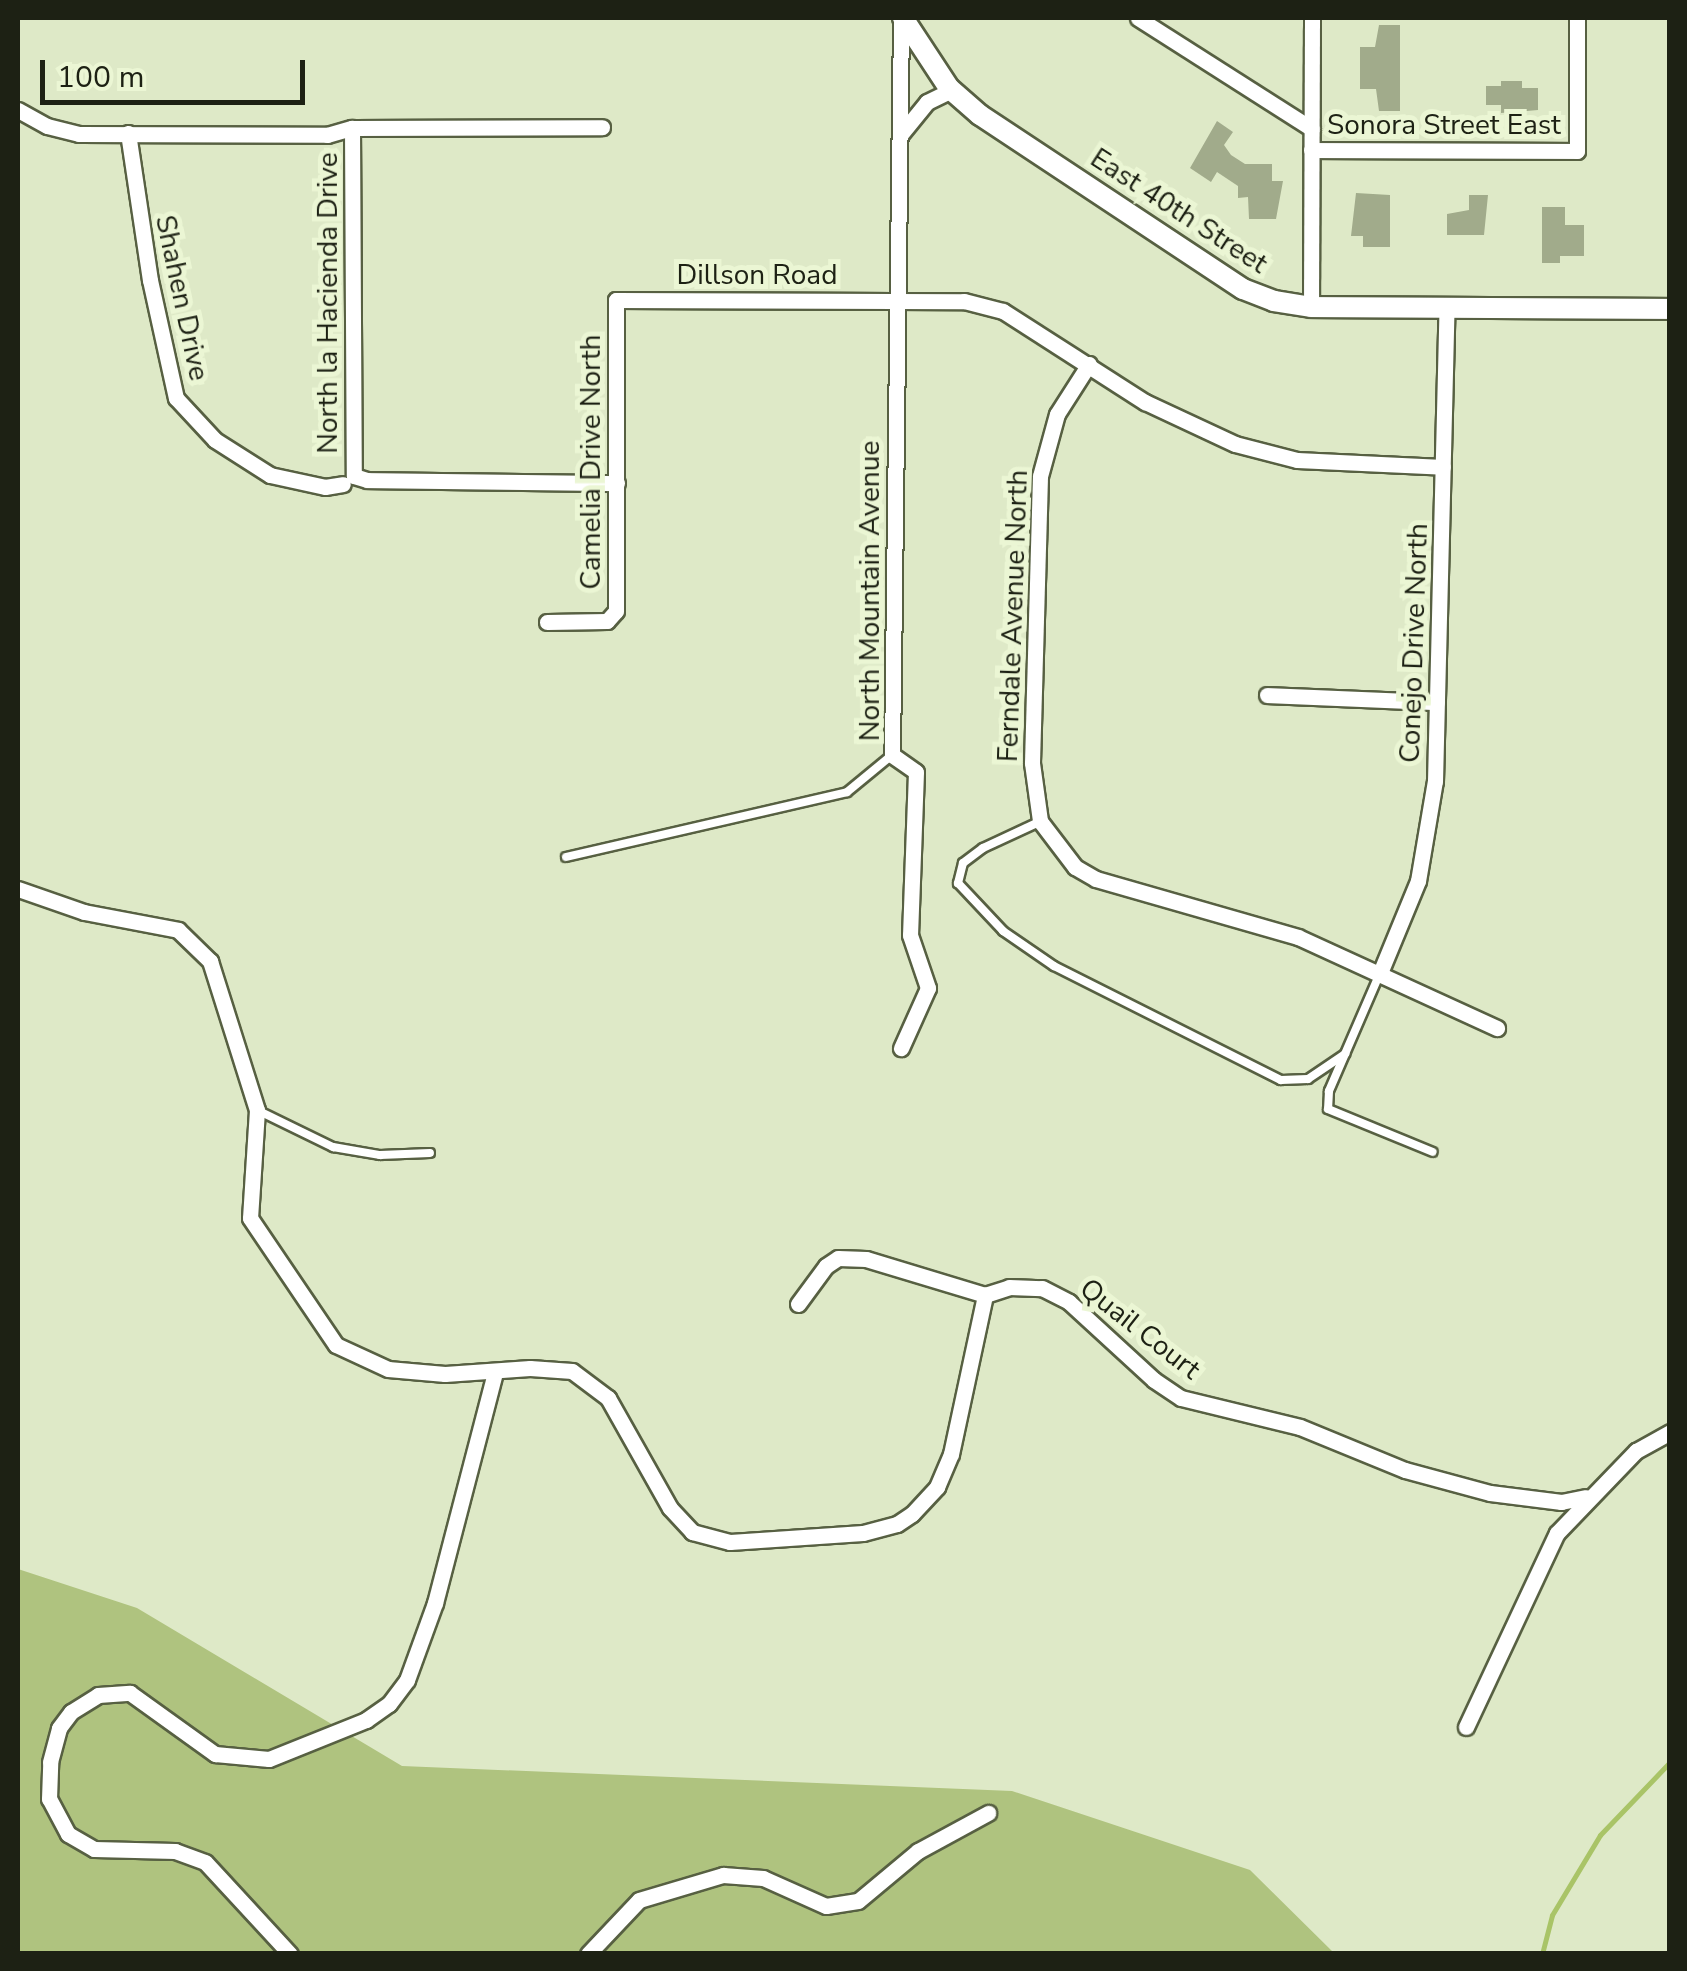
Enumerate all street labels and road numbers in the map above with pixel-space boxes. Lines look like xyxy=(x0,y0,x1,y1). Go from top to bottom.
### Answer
street label: Sonora Street East xyxy=(1327,108,1561,142)
street label: East 40th Street xyxy=(1084,141,1274,281)
street label: North la Hacienda Drive xyxy=(311,152,345,454)
street label: Shahen Drive xyxy=(148,212,216,384)
street label: Dillson Road xyxy=(677,258,837,292)
street label: Camelia Drive North xyxy=(574,334,608,590)
street label: North Mountain Avenue xyxy=(853,441,887,741)
street label: Ferndale Avenue North xyxy=(991,469,1035,763)
street label: Conejo Drive North xyxy=(1393,523,1435,763)
street label: Quail Court xyxy=(1073,1272,1207,1386)

